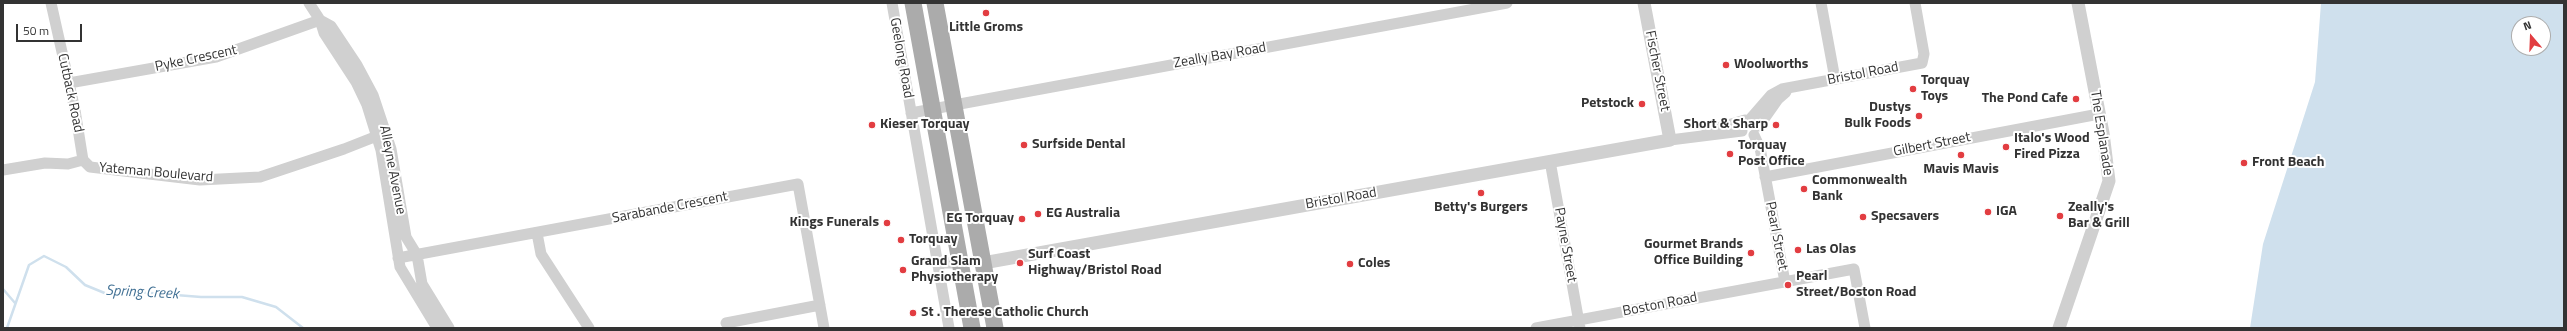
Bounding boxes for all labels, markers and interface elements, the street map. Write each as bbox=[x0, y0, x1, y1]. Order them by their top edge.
marker: Little Groms bbox=[981, 8, 991, 18]
scale bar bbox=[18, 16, 84, 42]
street label: Geelong Road bbox=[886, 16, 916, 100]
north arrow bbox=[2511, 16, 2551, 56]
text: N bbox=[2521, 17, 2534, 34]
place label: Little Groms bbox=[949, 20, 1023, 36]
text: 50 m bbox=[23, 21, 49, 40]
street label: Fischer Street bbox=[1641, 29, 1673, 113]
street label: Zeally Bay Road bbox=[1173, 40, 1267, 72]
street label: Pyke Crescent bbox=[154, 42, 238, 76]
street label: Cutback Road bbox=[53, 52, 87, 134]
place label: Woolworths bbox=[1734, 57, 1808, 73]
street label: Bristol Road bbox=[1826, 59, 1900, 89]
marker: Woolworths bbox=[1721, 60, 1731, 70]
place label: Torquay Toys bbox=[1921, 73, 1969, 106]
marker: Torquay Toys bbox=[1908, 84, 1918, 94]
street label: The Esplanade bbox=[2086, 89, 2116, 177]
place label: The Pond Cafe bbox=[1982, 91, 2068, 107]
marker: The Pond Cafe bbox=[2071, 94, 2081, 104]
place label: Petstock bbox=[1581, 96, 1634, 112]
marker: Petstock bbox=[1637, 99, 1647, 109]
place label: Dustys Bulk Foods bbox=[1844, 100, 1911, 132]
marker: Dustys Bulk Foods bbox=[1914, 111, 1924, 121]
place label: Kieser Torquay bbox=[880, 117, 970, 133]
place label: Short & Sharp bbox=[1684, 117, 1768, 133]
marker: Kieser Torquay bbox=[867, 120, 877, 130]
marker: Short & Sharp bbox=[1771, 120, 1781, 130]
street label: Alleyne Avenue bbox=[375, 124, 409, 216]
street label: Gilbert Street bbox=[1892, 129, 1972, 161]
place label: Italo's Wood Fired Pizza bbox=[2014, 131, 2090, 164]
place label: Surfside Dental bbox=[1032, 137, 1126, 153]
place label: Torquay Post Office bbox=[1738, 138, 1805, 170]
marker: Surfside Dental bbox=[1019, 140, 1029, 150]
marker: Italo's Wood Fired Pizza bbox=[2001, 142, 2011, 152]
marker: Torquay Post Office bbox=[1725, 149, 1735, 159]
marker: Mavis Mavis bbox=[1956, 150, 1966, 160]
place label: Front Beach bbox=[2252, 155, 2325, 171]
marker: Front Beach bbox=[2239, 158, 2249, 168]
street label: Yateman Boulevard bbox=[98, 160, 214, 186]
place label: Mavis Mavis bbox=[1923, 162, 1999, 178]
place label: Commonwealth Bank bbox=[1812, 173, 1907, 206]
street label: Bristol Road bbox=[1304, 184, 1378, 214]
marker: Commonwealth Bank bbox=[1799, 184, 1809, 194]
marker: Betty's Burgers bbox=[1476, 188, 1486, 198]
street label: Sarabande Crescent bbox=[611, 189, 729, 227]
place label: Betty's Burgers bbox=[1434, 200, 1528, 216]
street label: Pearl Street bbox=[1761, 200, 1791, 272]
place label: Zeally's Bar & Grill bbox=[2068, 200, 2130, 232]
place label: IGA bbox=[1996, 204, 2017, 220]
place label: EG Australia bbox=[1046, 206, 1120, 222]
street label: Payne Street bbox=[1550, 206, 1580, 284]
marker: IGA bbox=[1983, 207, 1993, 217]
marker: EG Australia bbox=[1033, 209, 1043, 219]
place label: Specsavers bbox=[1871, 209, 1939, 225]
place label: EG Torquay bbox=[946, 211, 1014, 227]
marker: Zeally's Bar & Grill bbox=[2055, 211, 2065, 221]
marker: Specsavers bbox=[1858, 212, 1868, 222]
marker: EG Torquay bbox=[1017, 214, 1027, 224]
place label: Kings Funerals bbox=[790, 215, 879, 231]
marker: Kings Funerals bbox=[882, 218, 892, 228]
place label: Torquay bbox=[909, 232, 957, 248]
marker: Torquay bbox=[896, 235, 906, 245]
place label: Gourmet Brands Office Building bbox=[1644, 237, 1743, 270]
place label: Las Olas bbox=[1806, 242, 1856, 258]
marker: Las Olas bbox=[1793, 245, 1803, 255]
place label: Surf Coast Highway/Bristol Road bbox=[1028, 247, 1162, 280]
marker: Gourmet Brands Office Building bbox=[1746, 248, 1756, 258]
place label: Grand Slam Physiotherapy bbox=[911, 254, 998, 286]
place label: Coles bbox=[1358, 256, 1390, 272]
marker: Surf Coast Highway/Bristol Road bbox=[1015, 258, 1025, 268]
marker: Coles bbox=[1345, 259, 1355, 269]
marker: Grand Slam Physiotherapy bbox=[898, 265, 908, 275]
place label: Pearl Street/Boston Road bbox=[1796, 269, 1917, 302]
marker: Pearl Street/Boston Road bbox=[1783, 280, 1793, 290]
water label: Spring Creek bbox=[105, 282, 179, 304]
street label: Boston Road bbox=[1621, 290, 1699, 320]
place label: St . Therese Catholic Church bbox=[921, 305, 1089, 321]
marker: St . Therese Catholic Church bbox=[908, 308, 918, 318]

